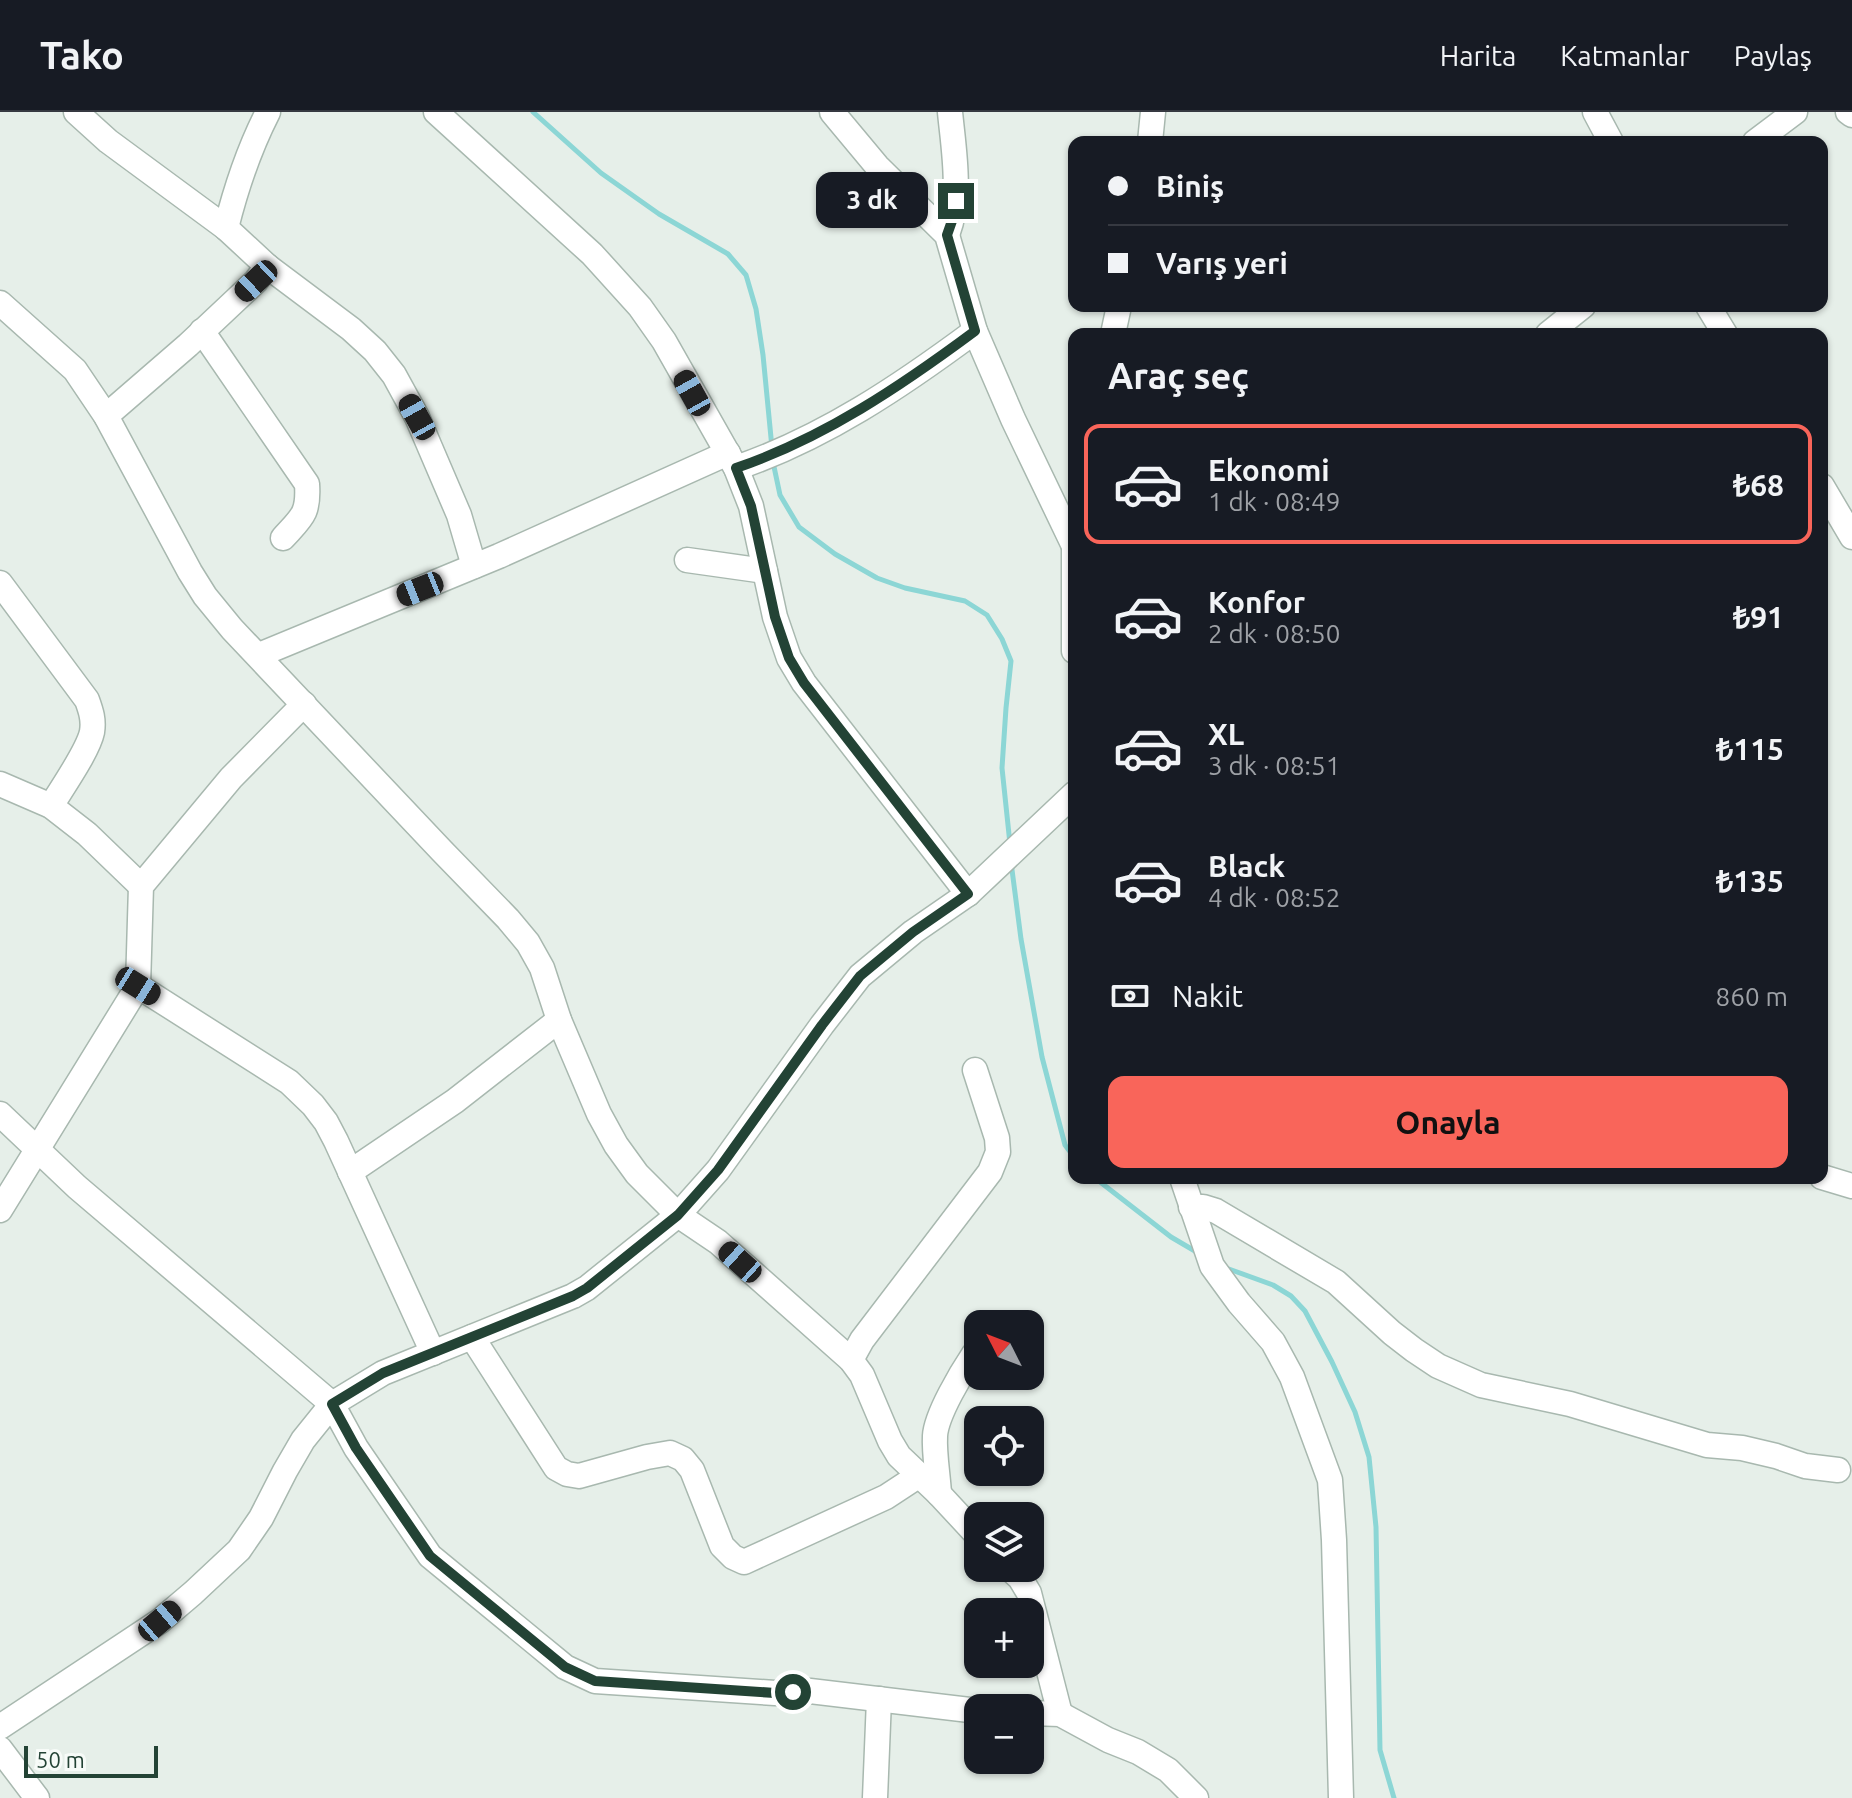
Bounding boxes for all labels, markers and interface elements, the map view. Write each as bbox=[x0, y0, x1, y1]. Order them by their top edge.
text: Tako bbox=[40, 34, 124, 76]
text: Harita bbox=[1440, 40, 1516, 71]
text: Katmanlar bbox=[1560, 40, 1690, 71]
text: Paylaş bbox=[1734, 40, 1812, 71]
text: Biniş bbox=[1156, 169, 1224, 203]
callout: 3 dk bbox=[816, 173, 928, 229]
route end bbox=[938, 183, 974, 219]
text: 3 dk bbox=[847, 185, 898, 214]
text: Varış yeri bbox=[1156, 246, 1288, 280]
car bbox=[230, 256, 282, 306]
text: Araç seç bbox=[1108, 355, 1249, 396]
car bbox=[670, 366, 714, 420]
car bbox=[395, 390, 439, 444]
icon: car bbox=[1112, 448, 1184, 520]
text: Ekonomi bbox=[1208, 453, 1330, 487]
text: ₺68 bbox=[1733, 468, 1784, 502]
text: 1 dk · 08:49 bbox=[1208, 487, 1340, 516]
car bbox=[393, 569, 447, 609]
icon: car bbox=[1112, 580, 1184, 652]
text: Konfor bbox=[1208, 585, 1305, 619]
text: ₺91 bbox=[1733, 600, 1784, 634]
text: 2 dk · 08:50 bbox=[1208, 619, 1340, 648]
icon: car bbox=[1112, 712, 1184, 784]
text: XL bbox=[1208, 717, 1244, 751]
text: ₺115 bbox=[1716, 732, 1784, 766]
text: 3 dk · 08:51 bbox=[1208, 751, 1340, 780]
icon: car bbox=[1112, 844, 1184, 916]
text: Black bbox=[1208, 849, 1285, 883]
text: ₺135 bbox=[1716, 864, 1784, 898]
text: 4 dk · 08:52 bbox=[1208, 883, 1340, 912]
car bbox=[111, 963, 165, 1009]
icon: cash bbox=[1108, 974, 1152, 1018]
text: Nakit bbox=[1172, 979, 1243, 1013]
text: 860 m bbox=[1716, 982, 1788, 1011]
button: Onayla bbox=[1108, 1076, 1788, 1168]
car bbox=[714, 1237, 766, 1287]
north arrow bbox=[964, 1310, 1044, 1390]
map controls bbox=[964, 1310, 1044, 1774]
button: locate bbox=[964, 1406, 1044, 1486]
button: layers bbox=[964, 1502, 1044, 1582]
car bbox=[134, 1596, 186, 1646]
button: + bbox=[964, 1598, 1044, 1678]
route start bbox=[775, 1674, 811, 1710]
button: − bbox=[964, 1694, 1044, 1774]
scale bar bbox=[24, 1742, 158, 1778]
text: 50 m bbox=[36, 1747, 85, 1772]

